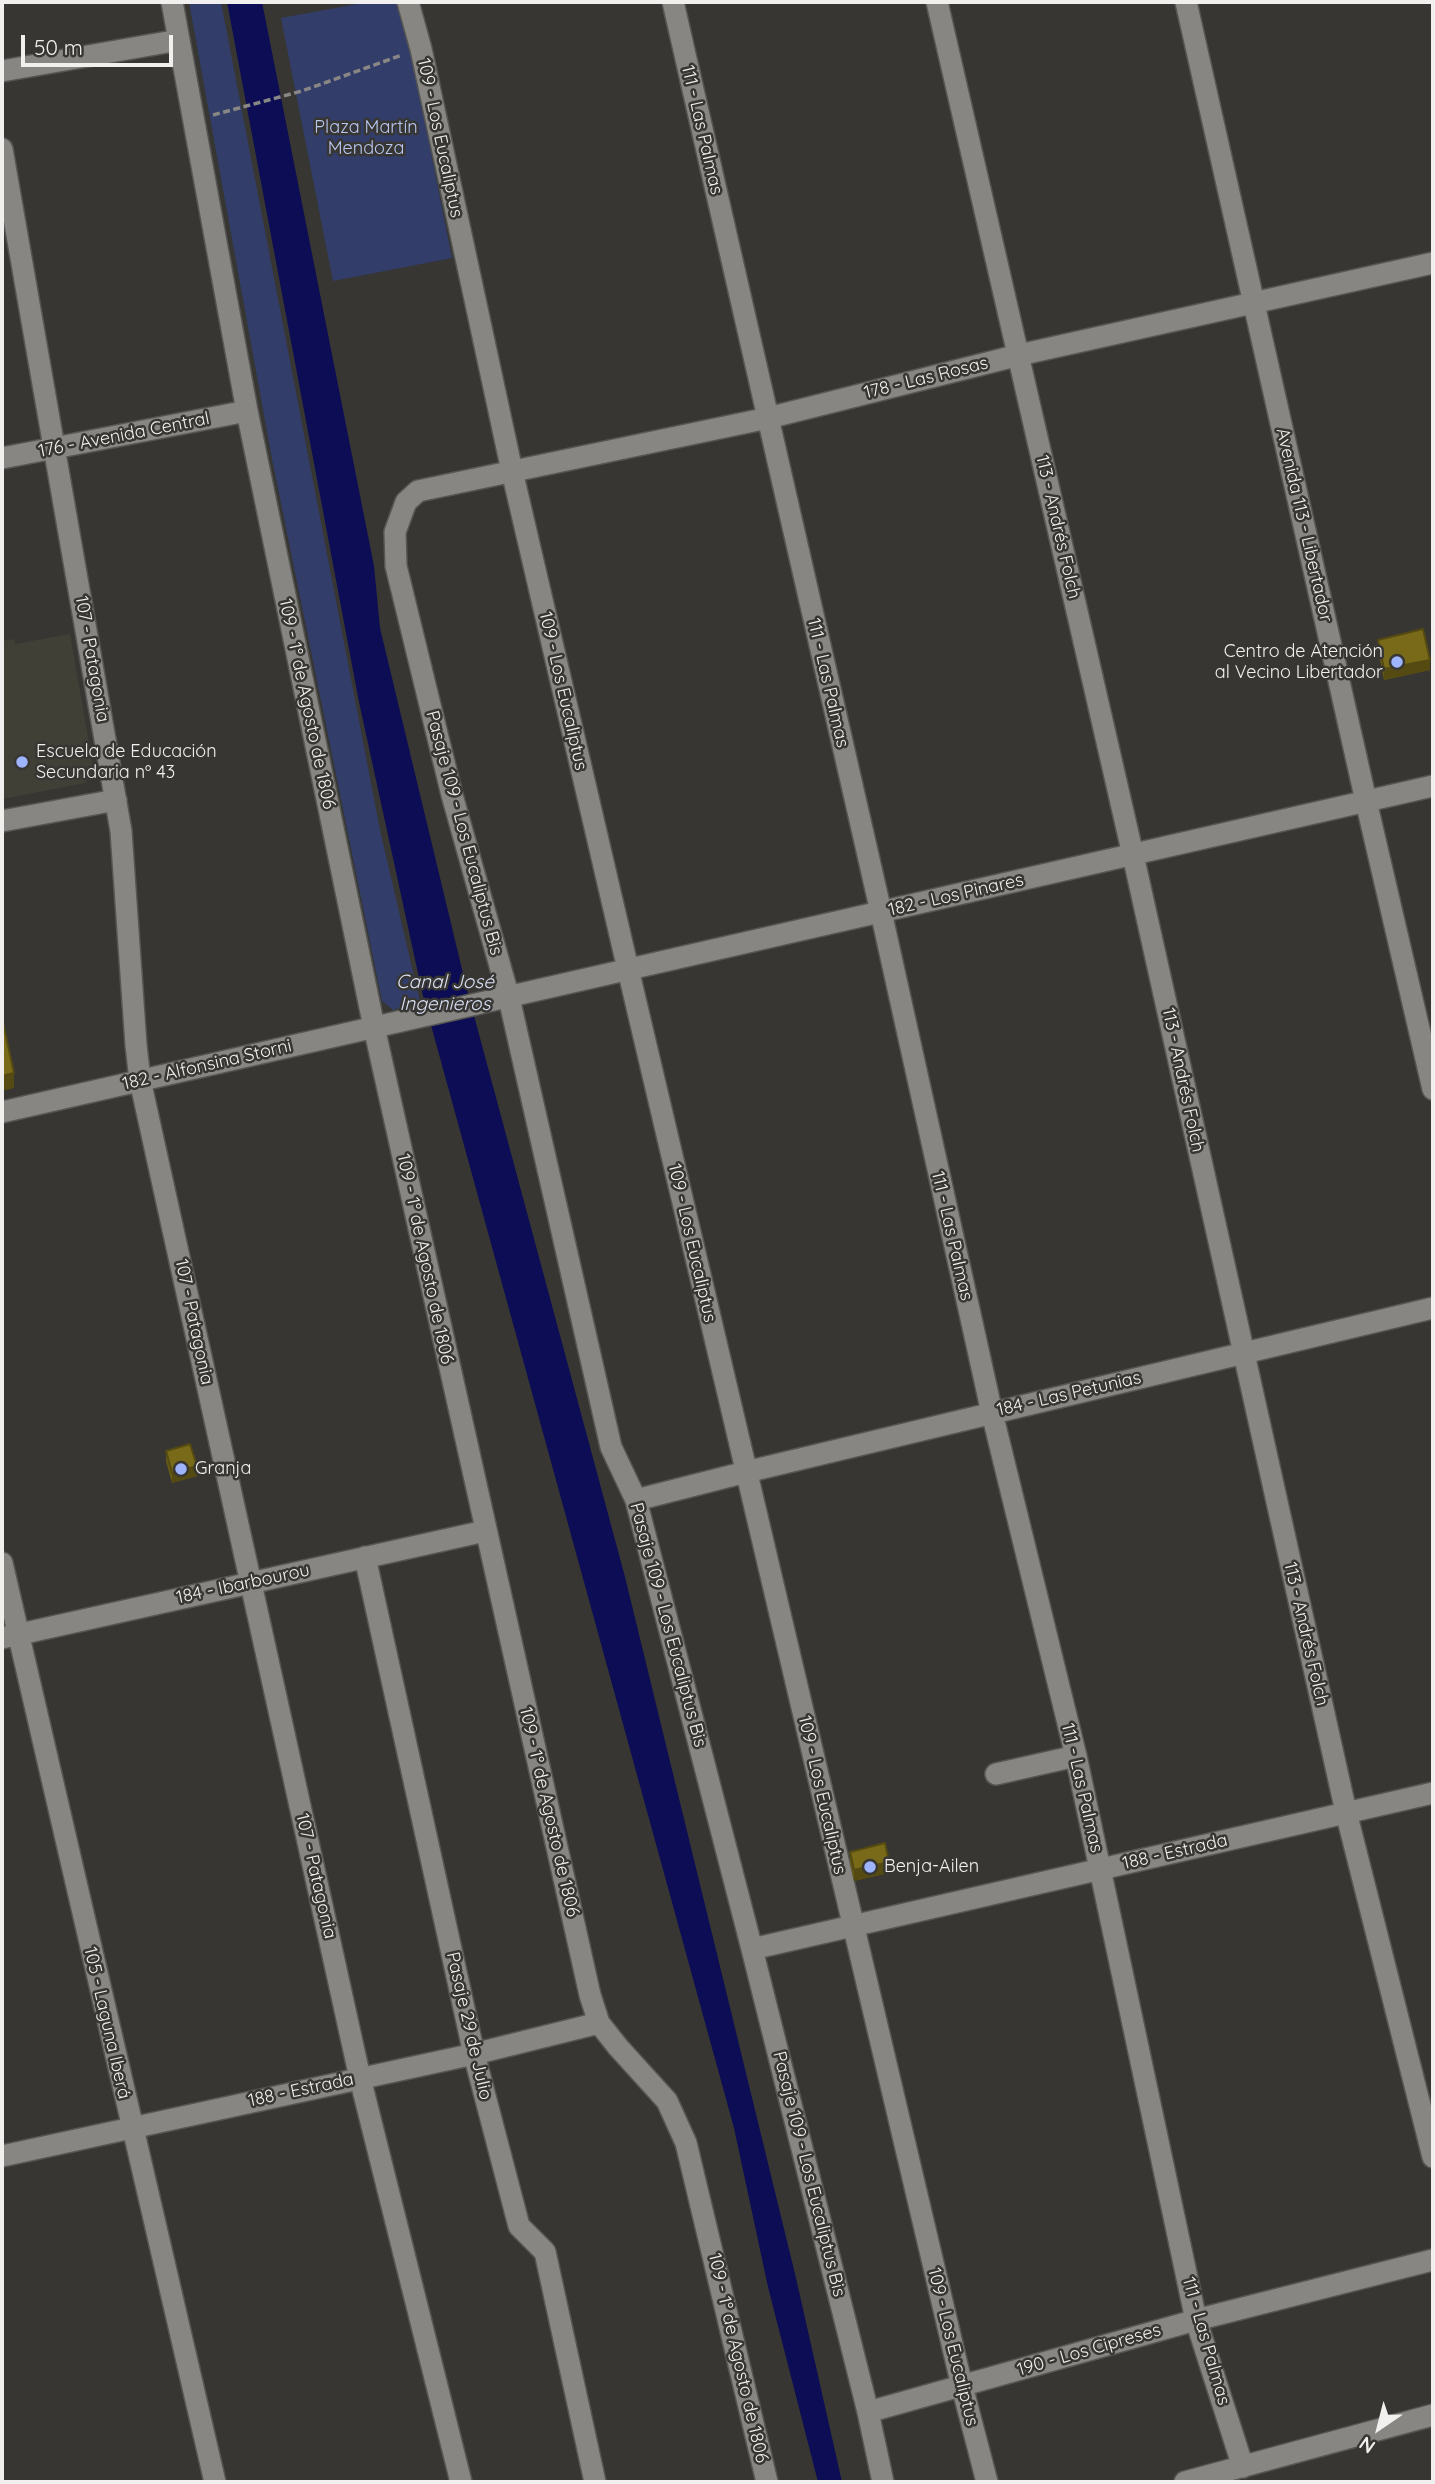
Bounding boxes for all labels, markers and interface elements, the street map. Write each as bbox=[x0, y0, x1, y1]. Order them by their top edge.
scale bar bbox=[24, 21, 177, 65]
text: 50 m bbox=[34, 34, 83, 60]
street label: 109 - Los Eucaliptus bbox=[413, 56, 467, 220]
street label: 111 - Las Palmas bbox=[677, 63, 727, 197]
park label: Plaza Martín Mendoza bbox=[314, 117, 418, 160]
street label: 178 - Las Rosas bbox=[862, 352, 990, 404]
street label: 176 - Avenida Central bbox=[37, 408, 211, 462]
street label: Avenida 113 - Libertador bbox=[1271, 426, 1337, 624]
street label: 113 - Andrés Folch bbox=[1031, 453, 1085, 601]
street label: 107 - Patagonia bbox=[70, 594, 114, 724]
street label: 109 - 1° de Agosto de 1806 bbox=[274, 597, 340, 811]
street label: 109 - Los Eucaliptus bbox=[534, 610, 592, 772]
street label: 111 - Las Palmas bbox=[803, 616, 853, 750]
place label: Centro de Atención al Vecino Libertador bbox=[1215, 641, 1383, 684]
marker: Centro de Atención al Vecino Libertador bbox=[1389, 654, 1405, 670]
street label: Pasaje 109 - Los Eucaliptus Bis bbox=[421, 708, 507, 958]
place label: Escuela de Educación Secundaria nº 43 bbox=[36, 741, 217, 784]
marker: Escuela de Educación Secundaria nº 43 bbox=[14, 754, 30, 770]
street label: 182 - Los Pinares bbox=[886, 869, 1026, 921]
water label: Canal José Ingenieros bbox=[396, 971, 494, 1015]
street label: 113 - Andrés Folch bbox=[1157, 1006, 1209, 1154]
street label: 182 - Alfonsina Storni bbox=[120, 1035, 294, 1095]
street label: 109 - 1° de Agosto de 1806 bbox=[392, 1152, 458, 1366]
street label: 109 - Los Eucaliptus bbox=[663, 1162, 721, 1324]
street label: 111 - Las Palmas bbox=[927, 1169, 977, 1303]
street label: 107 - Patagonia bbox=[170, 1257, 218, 1387]
street label: 184 - Las Petunias bbox=[995, 1367, 1143, 1421]
place label: Granja bbox=[195, 1458, 251, 1480]
marker: Granja bbox=[173, 1461, 189, 1477]
street label: Pasaje 109 - Los Eucaliptus Bis bbox=[625, 1500, 711, 1750]
street label: 184 - Ibarbourou bbox=[174, 1559, 312, 1609]
street label: 113 - Andrés Folch bbox=[1279, 1560, 1333, 1708]
street label: 109 - 1° de Agosto de 1806 bbox=[514, 1705, 584, 1919]
street label: 109 - Los Eucaliptus bbox=[793, 1714, 851, 1876]
street label: 111 - Las Palmas bbox=[1057, 1721, 1107, 1855]
street label: 107 - Patagonia bbox=[291, 1811, 341, 1941]
street label: 188 - Estrada bbox=[1120, 1829, 1230, 1875]
place label: Benja-Ailen bbox=[884, 1856, 979, 1878]
marker: Benja-Ailen bbox=[862, 1859, 878, 1875]
street label: 105 - Laguna Iberá bbox=[79, 1945, 135, 2101]
street label: Pasaje 29 de Julio bbox=[441, 1950, 497, 2102]
street label: Pasaje 109 - Los Eucaliptus Bis bbox=[768, 2049, 850, 2299]
street label: 188 - Estrada bbox=[246, 2068, 356, 2112]
street label: 109 - 1° de Agosto de 1806 bbox=[703, 2251, 773, 2465]
street label: 109 - Los Eucaliptus bbox=[923, 2266, 983, 2428]
street label: 111 - Las Palmas bbox=[1177, 2275, 1235, 2407]
street label: 190 - Los Cipreses bbox=[1015, 2319, 1163, 2381]
north arrow bbox=[1344, 2393, 1414, 2463]
text: N bbox=[1354, 2431, 1380, 2459]

